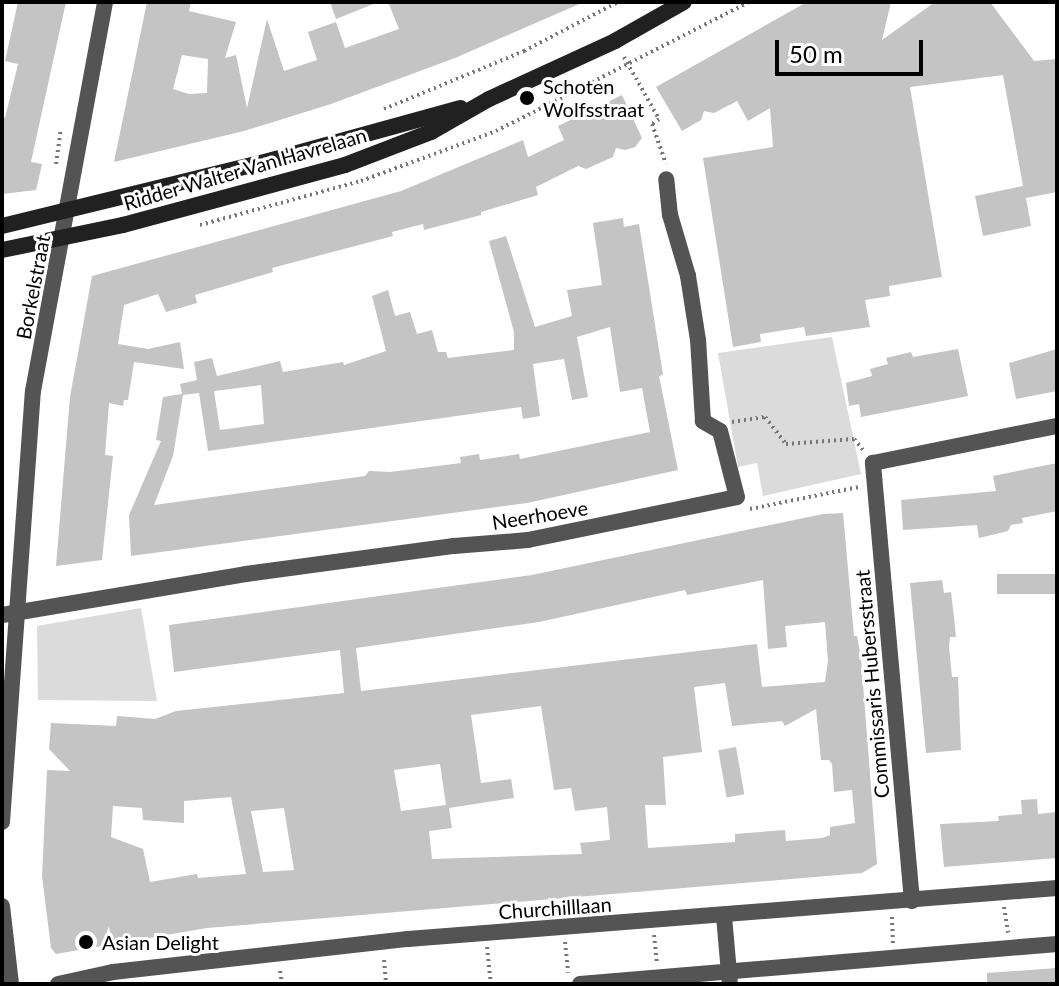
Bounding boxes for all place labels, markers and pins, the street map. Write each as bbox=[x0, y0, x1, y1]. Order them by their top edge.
place label: Schoten Wolfsstraat bbox=[543, 74, 644, 121]
marker: Schoten Wolfsstraat bbox=[518, 89, 536, 107]
place label: Asian Delight bbox=[102, 930, 219, 954]
marker: Asian Delight bbox=[77, 933, 95, 951]

